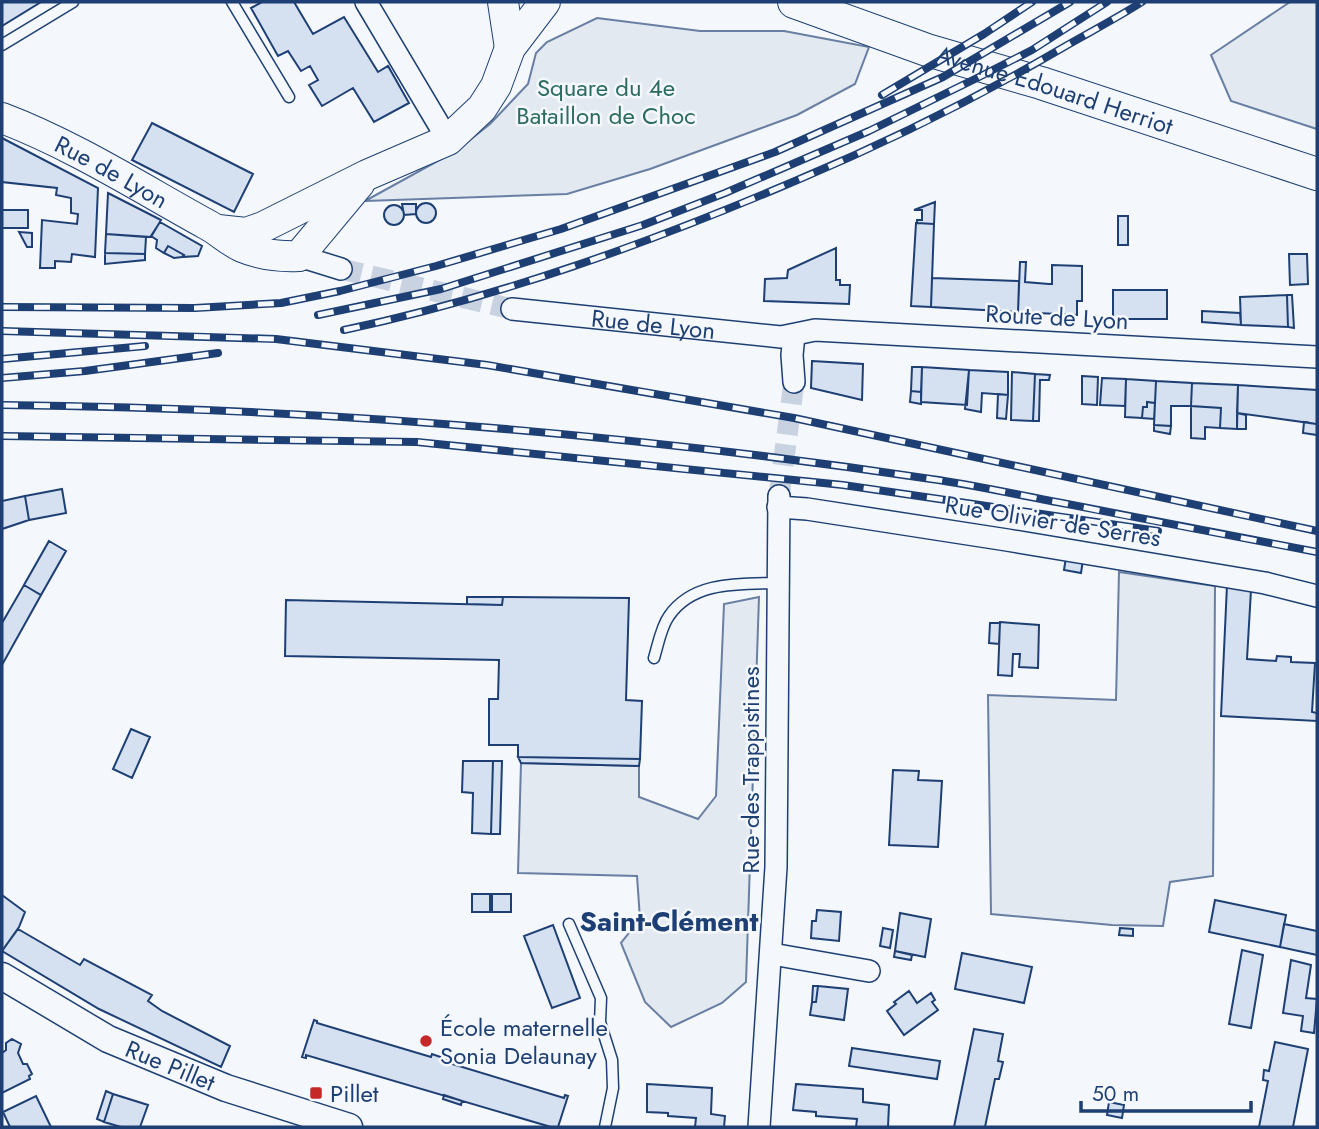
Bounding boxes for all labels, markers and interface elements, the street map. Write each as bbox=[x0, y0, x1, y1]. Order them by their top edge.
street label: Avenue Édouard Herriot bbox=[932, 36, 1178, 143]
park label: Square du 4e Bataillon de Choc bbox=[516, 70, 696, 133]
street label: Rue de Lyon bbox=[49, 126, 175, 217]
street label: Route de Lyon bbox=[985, 296, 1129, 338]
street label: Rue de Lyon bbox=[590, 300, 717, 348]
street label: Rue Olivier de Serres bbox=[943, 487, 1163, 555]
street label: Rue des Trappistines bbox=[733, 666, 768, 874]
district label: Saint-Clément bbox=[580, 901, 758, 942]
place label: École maternelle Sonia Delaunay bbox=[440, 1010, 608, 1073]
street label: Rue Pillet bbox=[120, 1031, 221, 1099]
marker: École maternelle Sonia Delaunay bbox=[418, 1033, 434, 1049]
scale bar bbox=[1081, 1070, 1251, 1114]
place label: Pillet bbox=[330, 1076, 379, 1111]
text: 50 m bbox=[1092, 1079, 1139, 1109]
marker: Pillet bbox=[308, 1085, 324, 1101]

